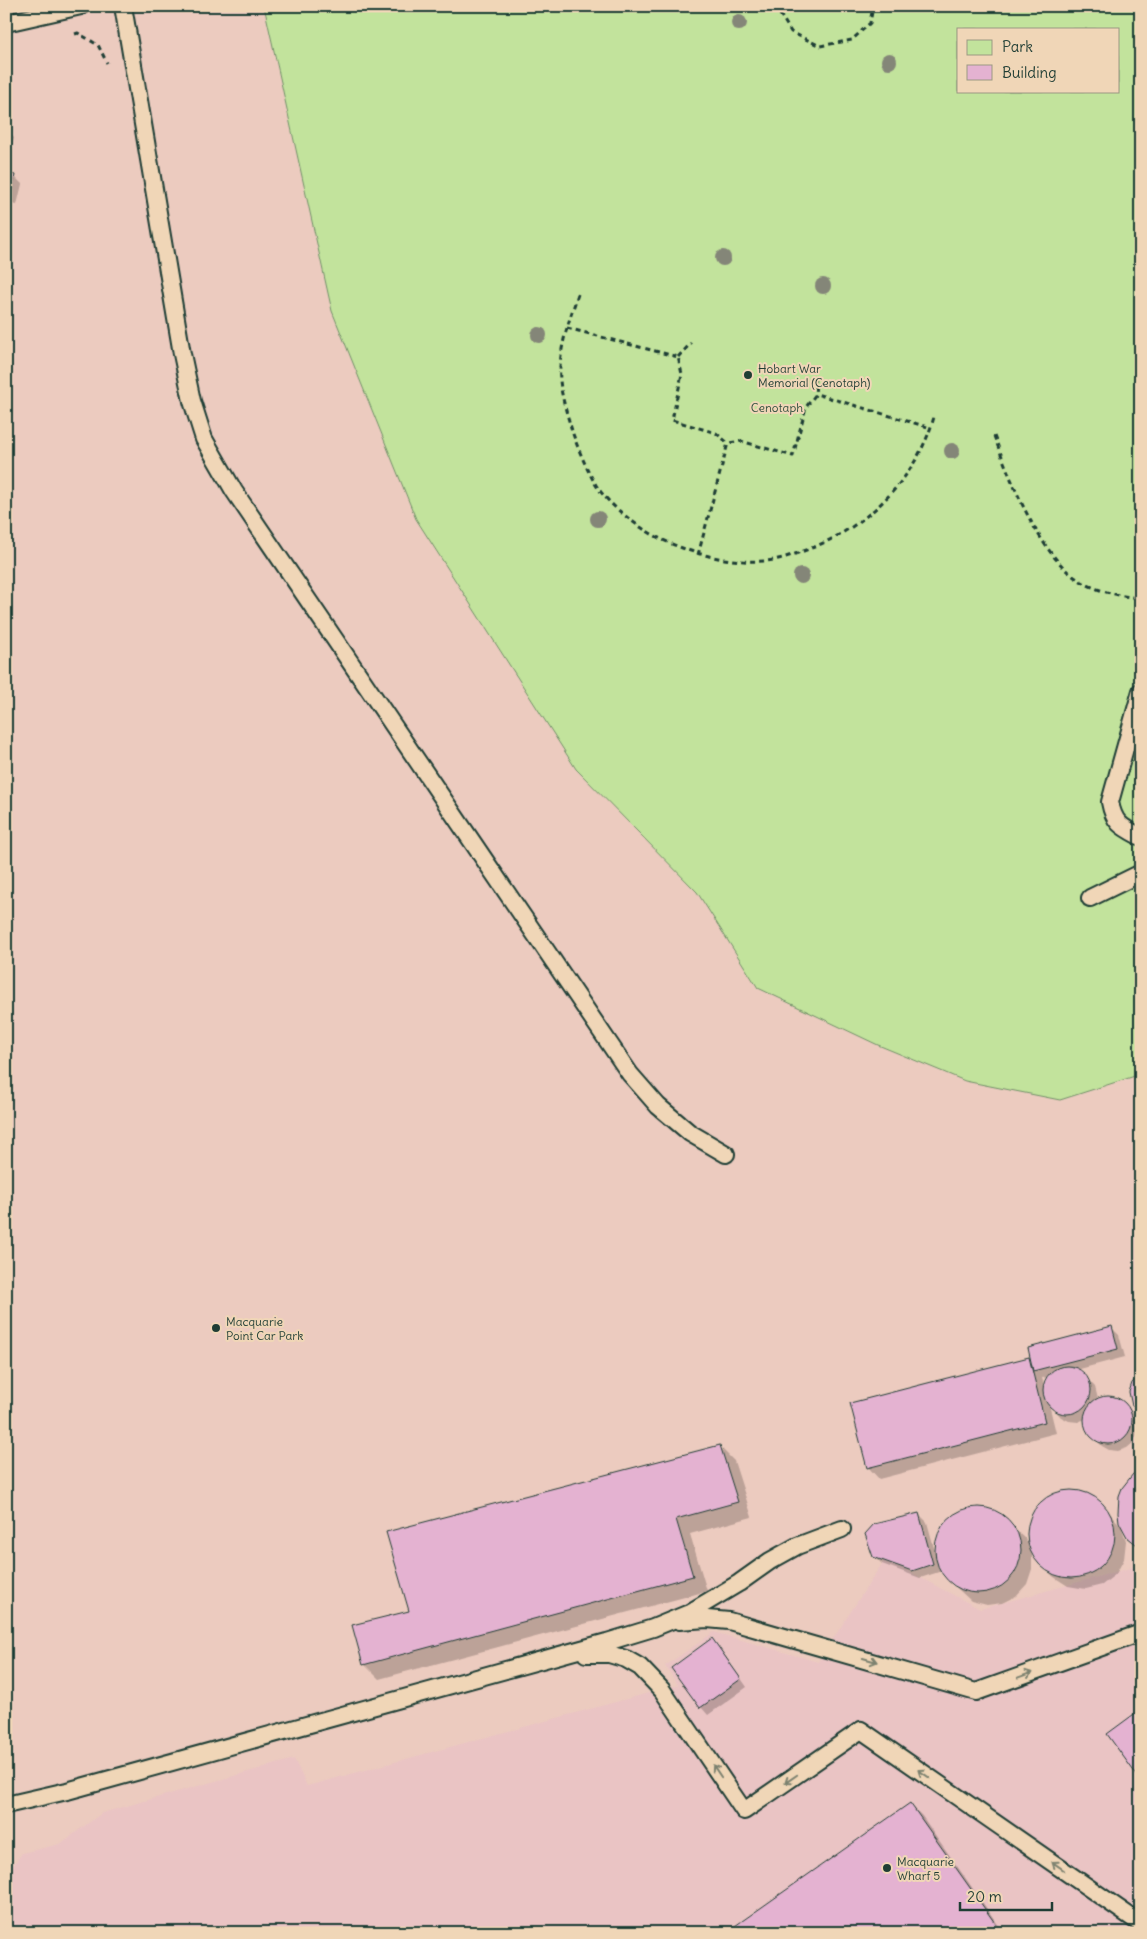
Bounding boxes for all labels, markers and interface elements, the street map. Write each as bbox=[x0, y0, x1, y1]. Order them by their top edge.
legend bbox=[957, 28, 1120, 92]
text: Park bbox=[1002, 37, 1033, 56]
text: Building bbox=[1002, 63, 1057, 82]
place label: Hobart War Memorial (Cenotaph) bbox=[758, 361, 871, 390]
marker: Hobart War Memorial (Cenotaph) bbox=[742, 369, 754, 381]
park label: Cenotaph bbox=[751, 400, 803, 415]
place label: Macquarie Point Car Park bbox=[226, 1314, 303, 1343]
marker: Macquarie Point Car Park bbox=[210, 1322, 222, 1334]
one-way arrow bbox=[861, 1656, 877, 1666]
one-way arrow bbox=[1016, 1669, 1032, 1679]
one-way arrow bbox=[712, 1764, 722, 1778]
one-way arrow bbox=[917, 1769, 931, 1779]
one-way arrow bbox=[784, 1774, 798, 1784]
place label: Macquarie Wharf 5 bbox=[897, 1854, 954, 1883]
one-way arrow bbox=[1051, 1861, 1065, 1871]
marker: Macquarie Wharf 5 bbox=[881, 1862, 893, 1874]
scale bar bbox=[960, 1879, 1052, 1911]
text: 20 m bbox=[967, 1887, 1002, 1906]

